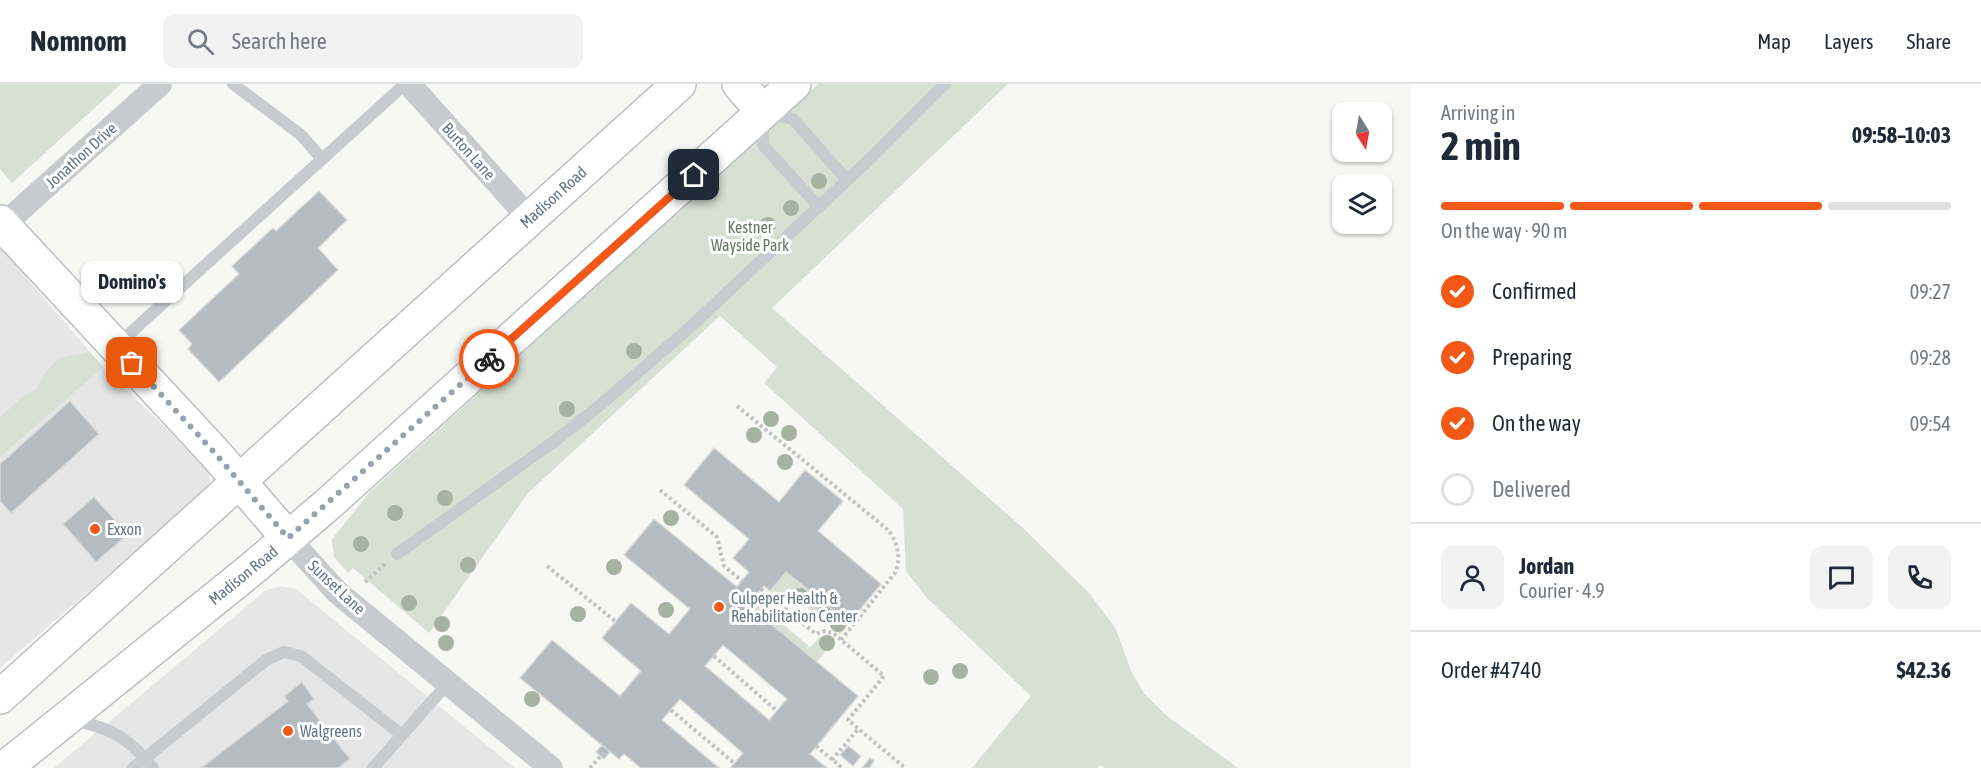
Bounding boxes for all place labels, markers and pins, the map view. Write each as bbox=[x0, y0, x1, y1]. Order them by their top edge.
pin bbox=[668, 149, 719, 200]
callout: Domino's bbox=[81, 261, 183, 303]
pin bbox=[106, 337, 157, 388]
place label: Exxon bbox=[107, 520, 142, 538]
marker: Exxon bbox=[88, 522, 102, 536]
place label: Culpeper Health & Rehabilitation Center bbox=[731, 589, 857, 625]
marker: Culpeper Health & Rehabilitation Center bbox=[712, 600, 726, 614]
place label: Walgreens bbox=[300, 722, 362, 741]
marker: Walgreens bbox=[281, 724, 295, 738]

